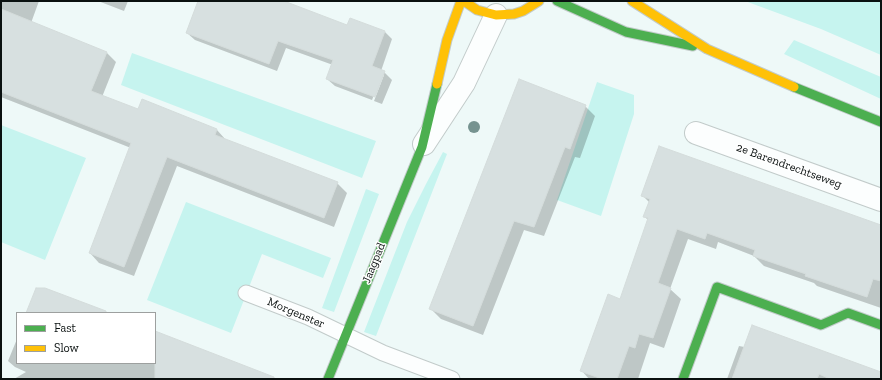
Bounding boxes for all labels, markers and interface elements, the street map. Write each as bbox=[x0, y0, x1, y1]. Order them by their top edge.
street label: 2e Barendrechtseweg bbox=[734, 140, 844, 192]
street label: Jaagpad bbox=[359, 241, 389, 285]
street label: Morgenster bbox=[265, 294, 327, 332]
legend bbox=[16, 312, 156, 364]
text: Fast bbox=[54, 321, 76, 335]
text: Slow bbox=[54, 341, 79, 355]

